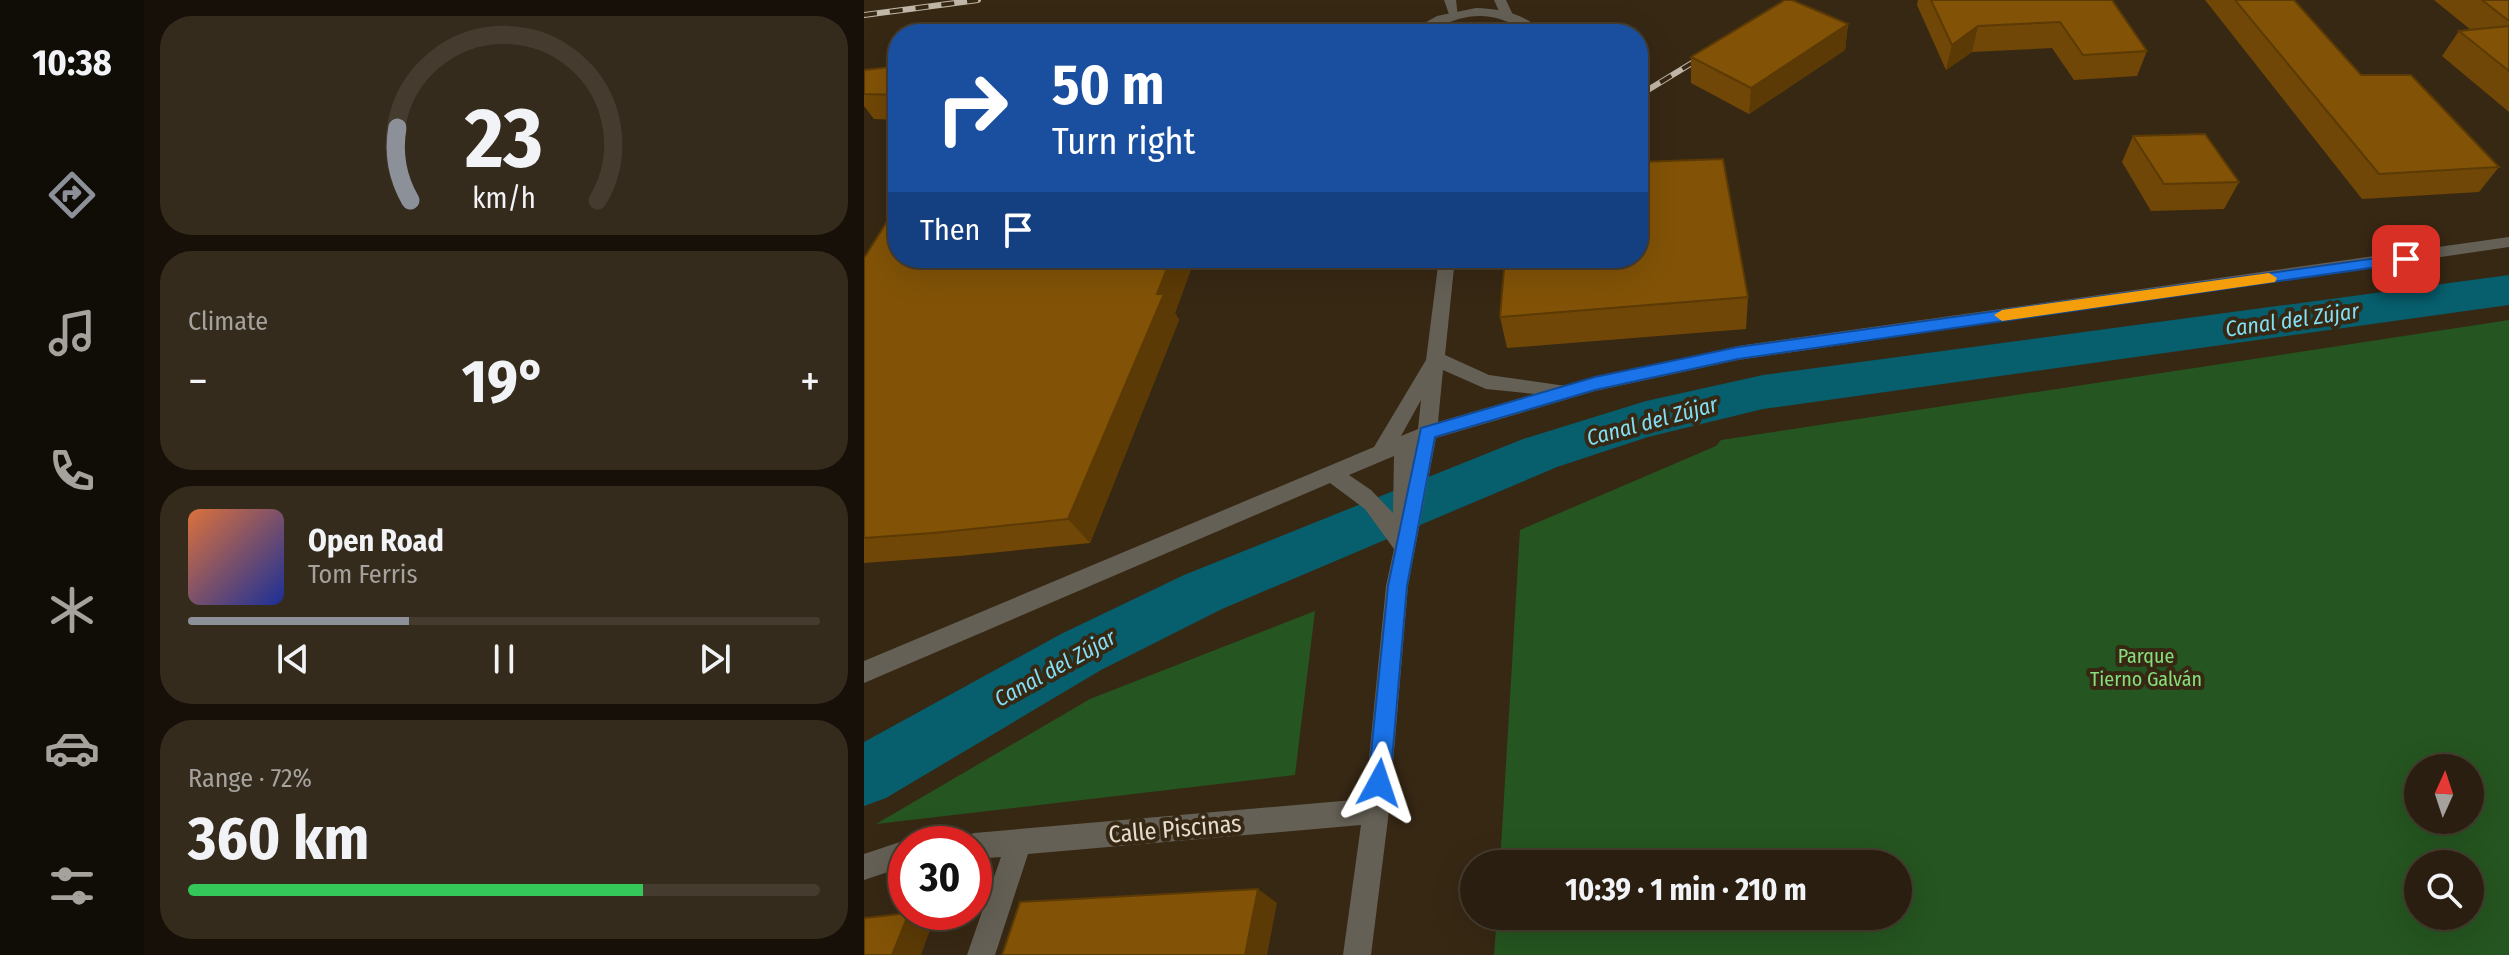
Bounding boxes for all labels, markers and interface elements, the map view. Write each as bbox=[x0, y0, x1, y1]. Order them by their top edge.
text: 10:38 bbox=[32, 41, 112, 85]
text: 50 m bbox=[1052, 52, 1164, 119]
icon: right bbox=[920, 56, 1024, 160]
text: 23 bbox=[464, 89, 543, 189]
text: Turn right bbox=[1052, 120, 1195, 164]
icon: directions bbox=[44, 167, 100, 223]
text: km/h bbox=[472, 182, 536, 217]
icon: arrive bbox=[996, 208, 1040, 252]
text: Then bbox=[920, 212, 980, 248]
pin bbox=[2372, 225, 2440, 293]
icon: arrive bbox=[2384, 237, 2428, 281]
water label: Canal del Zújar bbox=[2223, 297, 2362, 343]
icon: music bbox=[44, 305, 100, 361]
text: Climate bbox=[188, 306, 268, 337]
text: 19° bbox=[462, 346, 546, 418]
text: − bbox=[188, 355, 208, 408]
text: + bbox=[800, 355, 820, 408]
water label: Canal del Zújar bbox=[1584, 390, 1722, 451]
icon: phone bbox=[44, 443, 100, 499]
text: Open Road bbox=[308, 523, 444, 559]
text: Tom Ferris bbox=[308, 559, 418, 590]
icon: climate bbox=[44, 582, 100, 638]
water label: Canal del Zújar bbox=[990, 623, 1122, 712]
icon: previous bbox=[271, 637, 315, 681]
icon: pause bbox=[482, 637, 526, 681]
icon: next bbox=[693, 637, 737, 681]
park label: Parque Tierno Galván bbox=[2090, 644, 2202, 691]
icon: car bbox=[44, 720, 100, 776]
position arrow bbox=[1337, 741, 1421, 825]
north arrow bbox=[2404, 754, 2484, 834]
map controls bbox=[2404, 754, 2484, 930]
text: Range · 72% bbox=[188, 763, 312, 794]
text: 360 km bbox=[188, 803, 369, 875]
street label: Calle Piscinas bbox=[1107, 809, 1243, 849]
speed limit sign: 30 bbox=[888, 826, 992, 930]
button: search bbox=[2404, 850, 2484, 930]
icon: filters bbox=[44, 858, 100, 914]
text: 10:39 · 1 min · 210 m bbox=[1565, 872, 1807, 908]

